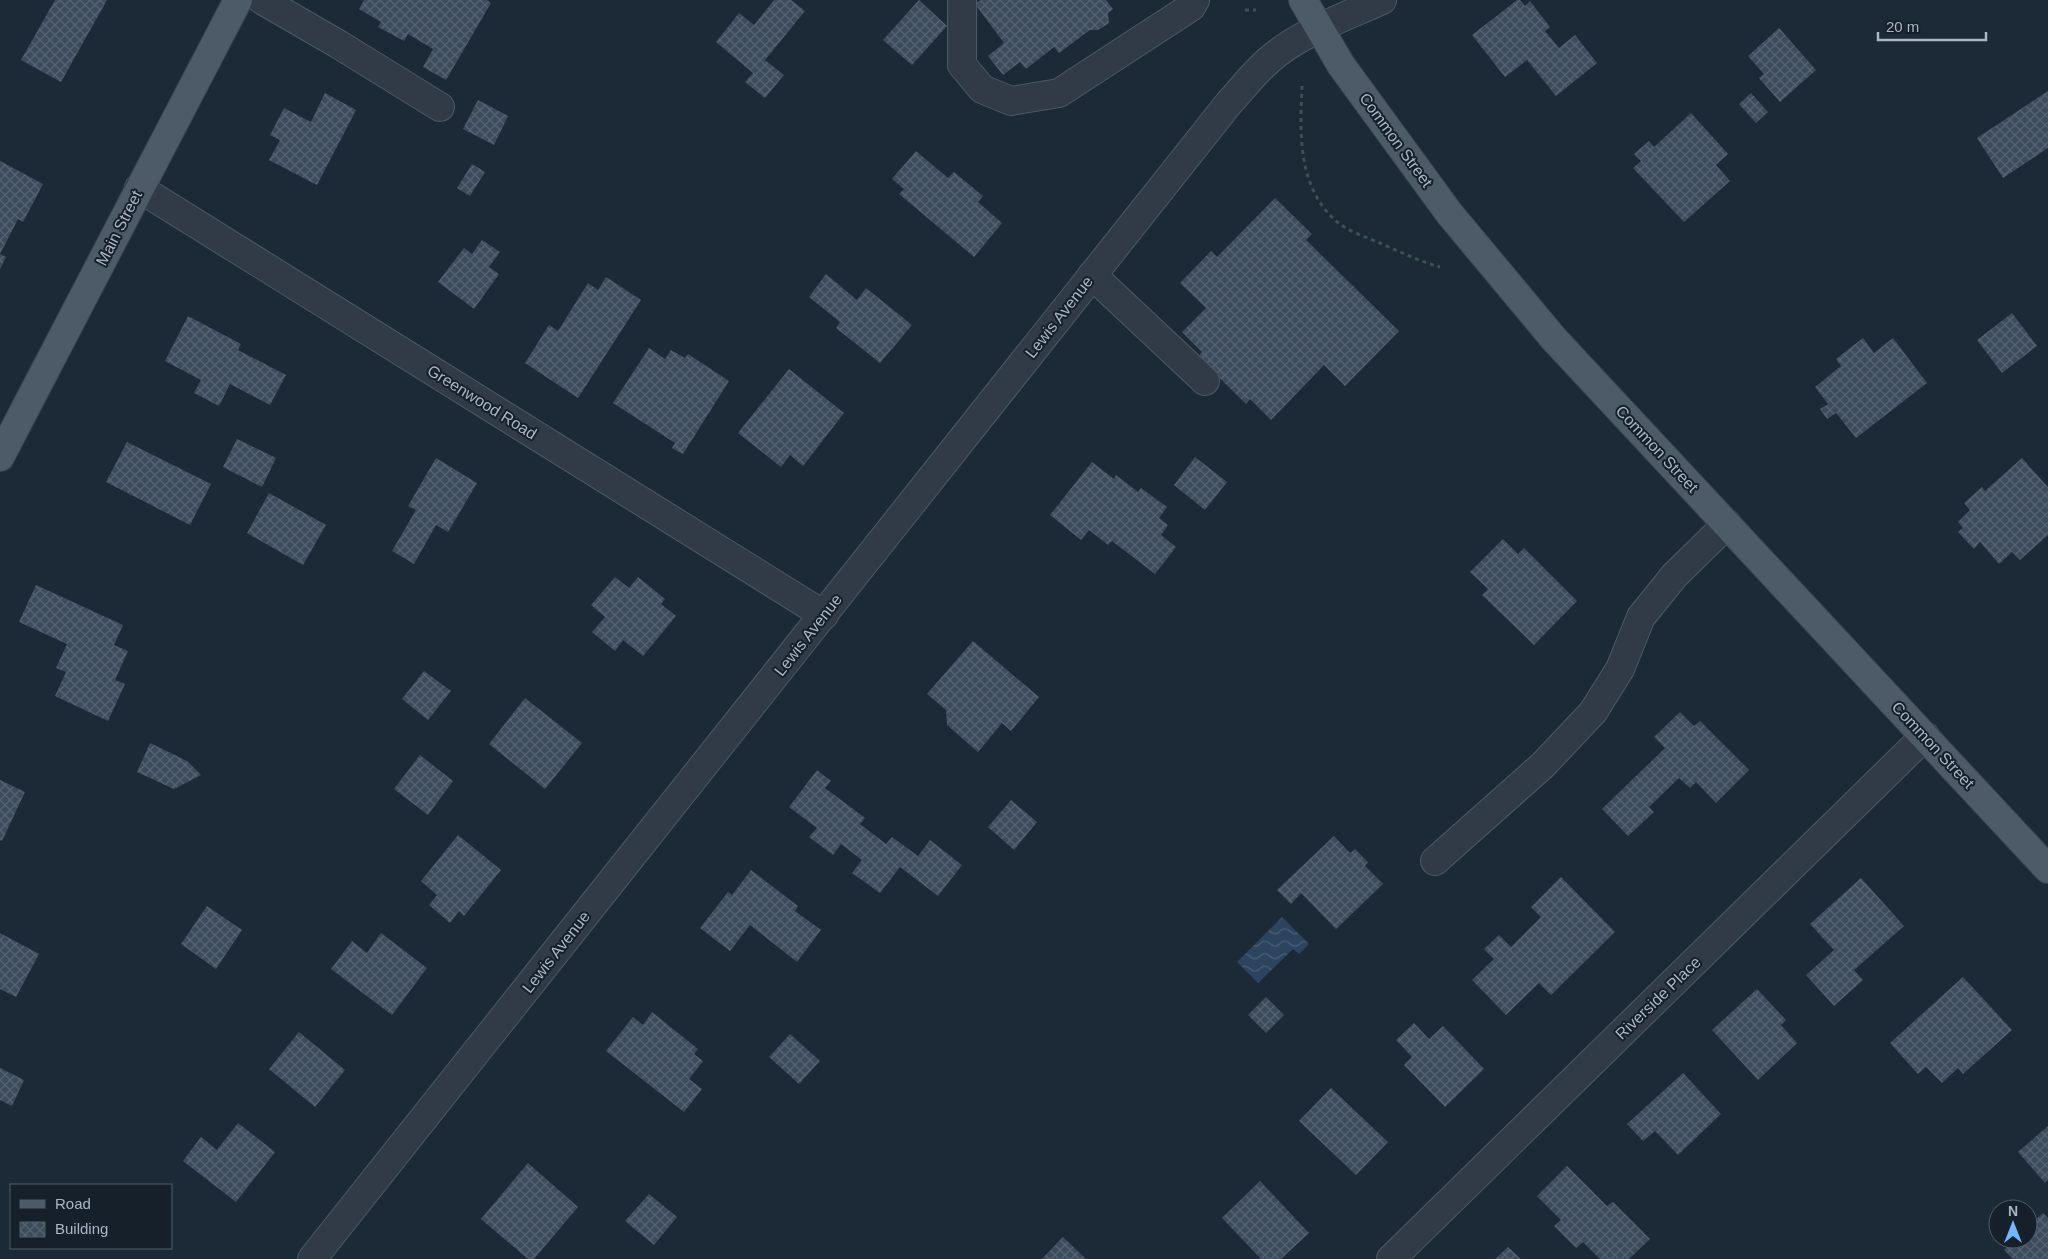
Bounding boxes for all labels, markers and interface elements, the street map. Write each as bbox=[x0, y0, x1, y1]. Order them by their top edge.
scale bar bbox=[1878, 10, 1986, 42]
text: 20 m bbox=[1886, 18, 1919, 35]
street label: Common Street bbox=[1356, 90, 1436, 191]
street label: Main Street bbox=[93, 187, 145, 268]
street label: Lewis Avenue bbox=[1022, 273, 1096, 361]
street label: Greenwood Road bbox=[424, 362, 540, 442]
street label: Common Street bbox=[1613, 402, 1702, 496]
street label: Lewis Avenue bbox=[771, 591, 845, 679]
street label: Common Street bbox=[1889, 698, 1978, 792]
street label: Lewis Avenue bbox=[519, 908, 593, 996]
street label: Riverside Place bbox=[1612, 953, 1704, 1043]
legend bbox=[10, 1184, 172, 1249]
text: Road bbox=[55, 1195, 91, 1212]
north arrow bbox=[1988, 1199, 2038, 1249]
text: N bbox=[2008, 1203, 2018, 1219]
text: Building bbox=[55, 1220, 108, 1237]

